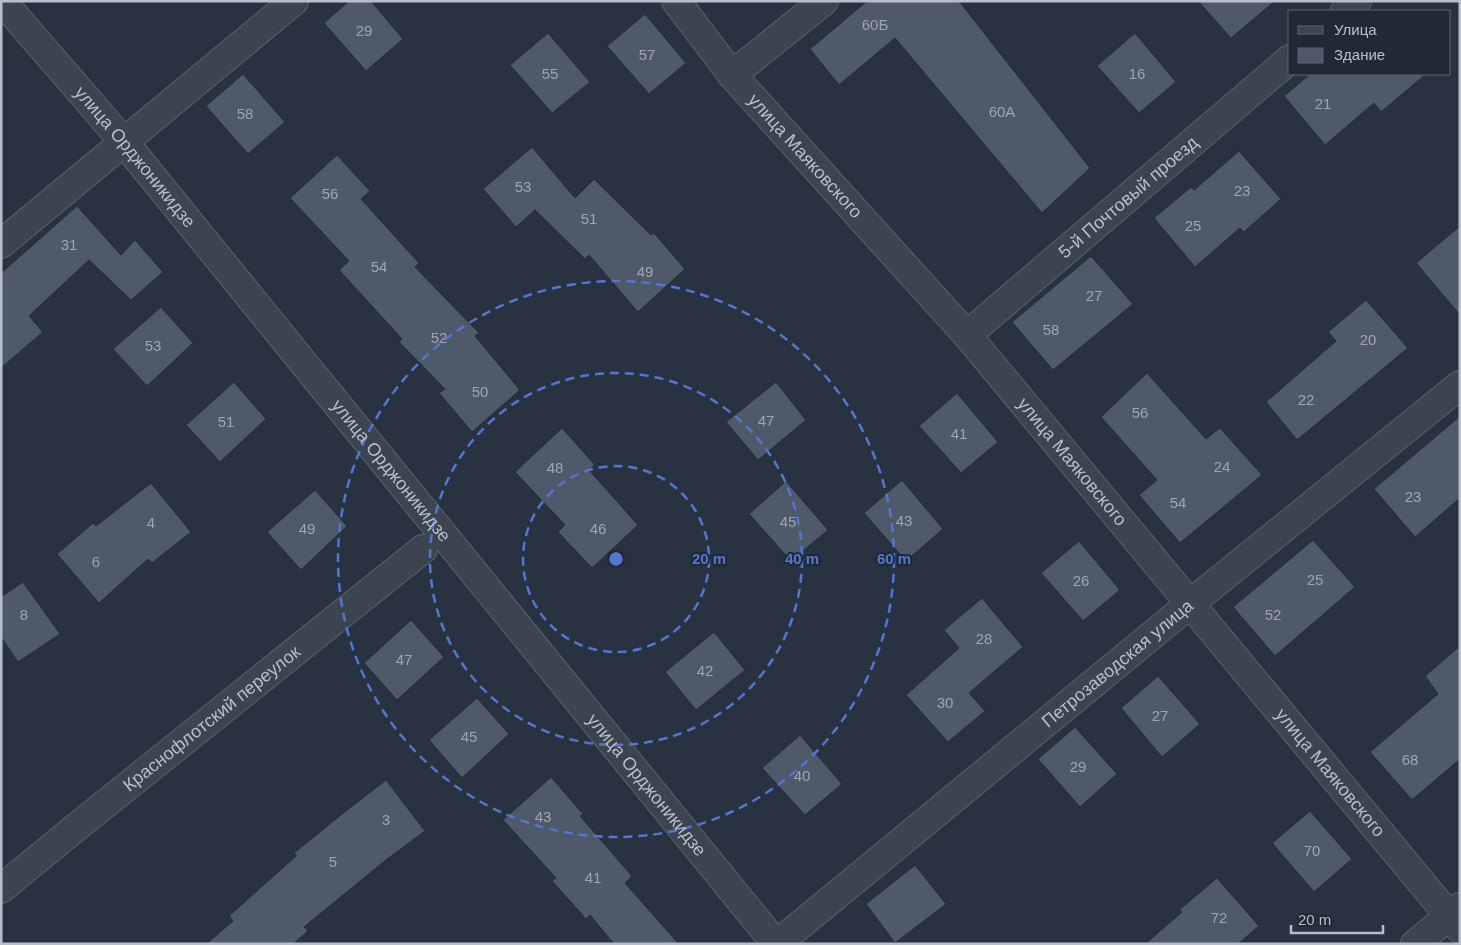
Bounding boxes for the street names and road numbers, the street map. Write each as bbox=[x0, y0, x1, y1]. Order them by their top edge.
street label: улица Орджоникидзе bbox=[71, 82, 199, 231]
street label: улица Маяковского bbox=[744, 90, 866, 222]
street label: 5-й Почтовый проезд bbox=[1055, 132, 1202, 262]
street label: улица Маяковского bbox=[1013, 394, 1131, 530]
street label: улица Орджоникидзе bbox=[328, 396, 455, 546]
street label: Петрозаводская улица bbox=[1038, 595, 1198, 732]
street label: Краснофлотский переулок bbox=[119, 641, 304, 796]
street label: улица Маяковского bbox=[1271, 705, 1389, 841]
street label: улица Орджоникидзе bbox=[583, 710, 710, 860]

